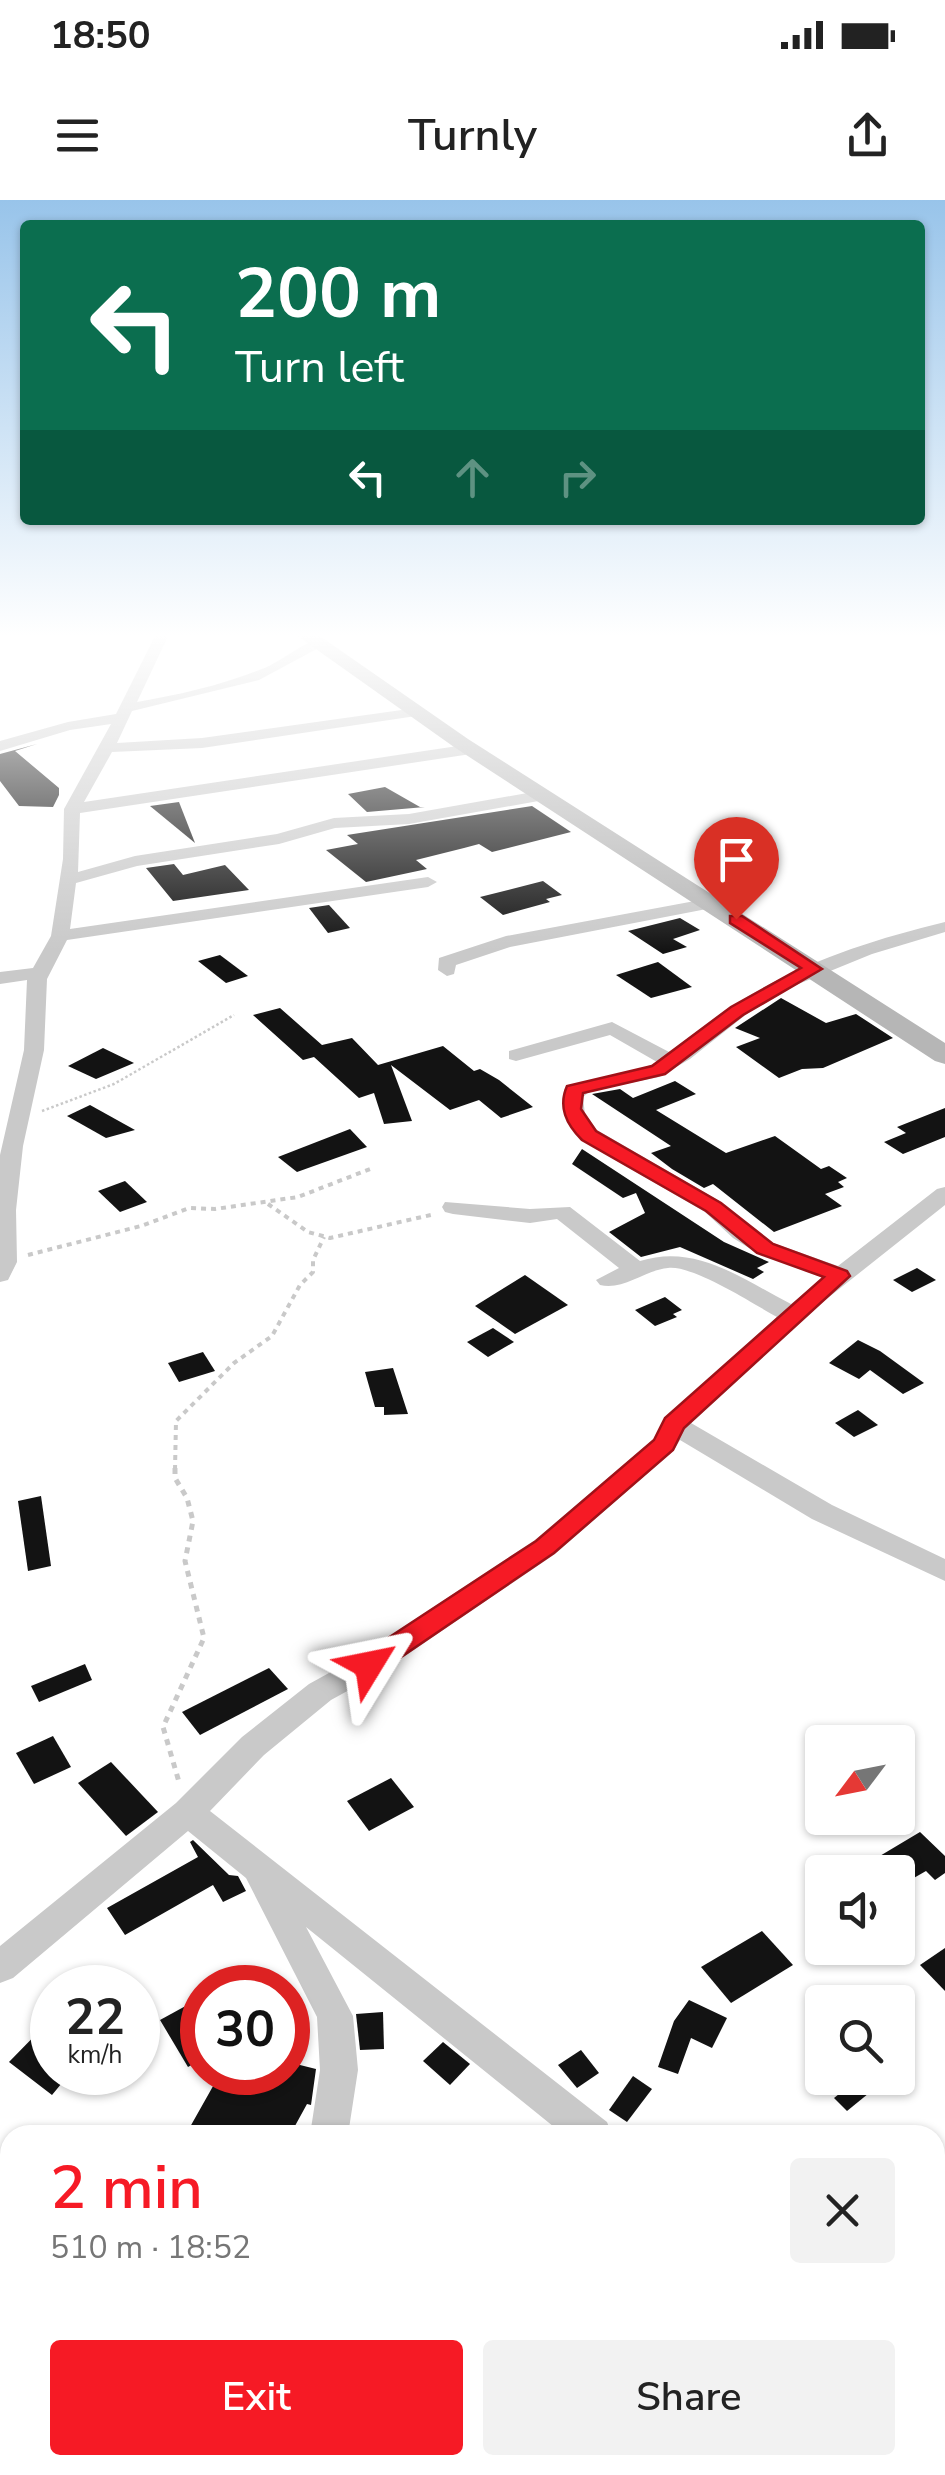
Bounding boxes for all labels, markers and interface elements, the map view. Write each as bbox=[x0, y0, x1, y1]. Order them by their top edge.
text: 18:50 bbox=[50, 10, 151, 61]
text: Turnly bbox=[408, 105, 537, 166]
icon: menu bbox=[50, 108, 105, 163]
icon: share bbox=[840, 108, 895, 163]
text: 200 m bbox=[235, 246, 441, 342]
icon: left bbox=[70, 260, 200, 390]
text: Turn left bbox=[235, 337, 404, 398]
icon: left bbox=[340, 450, 395, 505]
icon: ahead bbox=[445, 450, 500, 505]
icon: right bbox=[550, 450, 605, 505]
pin bbox=[694, 817, 779, 920]
icon: arrive bbox=[709, 832, 764, 887]
position arrow bbox=[317, 1613, 421, 1717]
north arrow bbox=[805, 1725, 915, 1835]
map controls bbox=[805, 1725, 915, 2095]
button: sound bbox=[805, 1855, 915, 1965]
speed limit sign: 30 bbox=[180, 1965, 310, 2095]
text: 22 bbox=[65, 1983, 125, 2052]
button: search bbox=[805, 1985, 915, 2095]
text: km/h bbox=[67, 2038, 123, 2072]
text: 2 min bbox=[50, 2147, 203, 2229]
button: close bbox=[790, 2158, 895, 2263]
text: 510 m · 18:52 bbox=[50, 2226, 251, 2269]
button: Exit bbox=[50, 2340, 463, 2455]
button: Share bbox=[483, 2340, 895, 2455]

